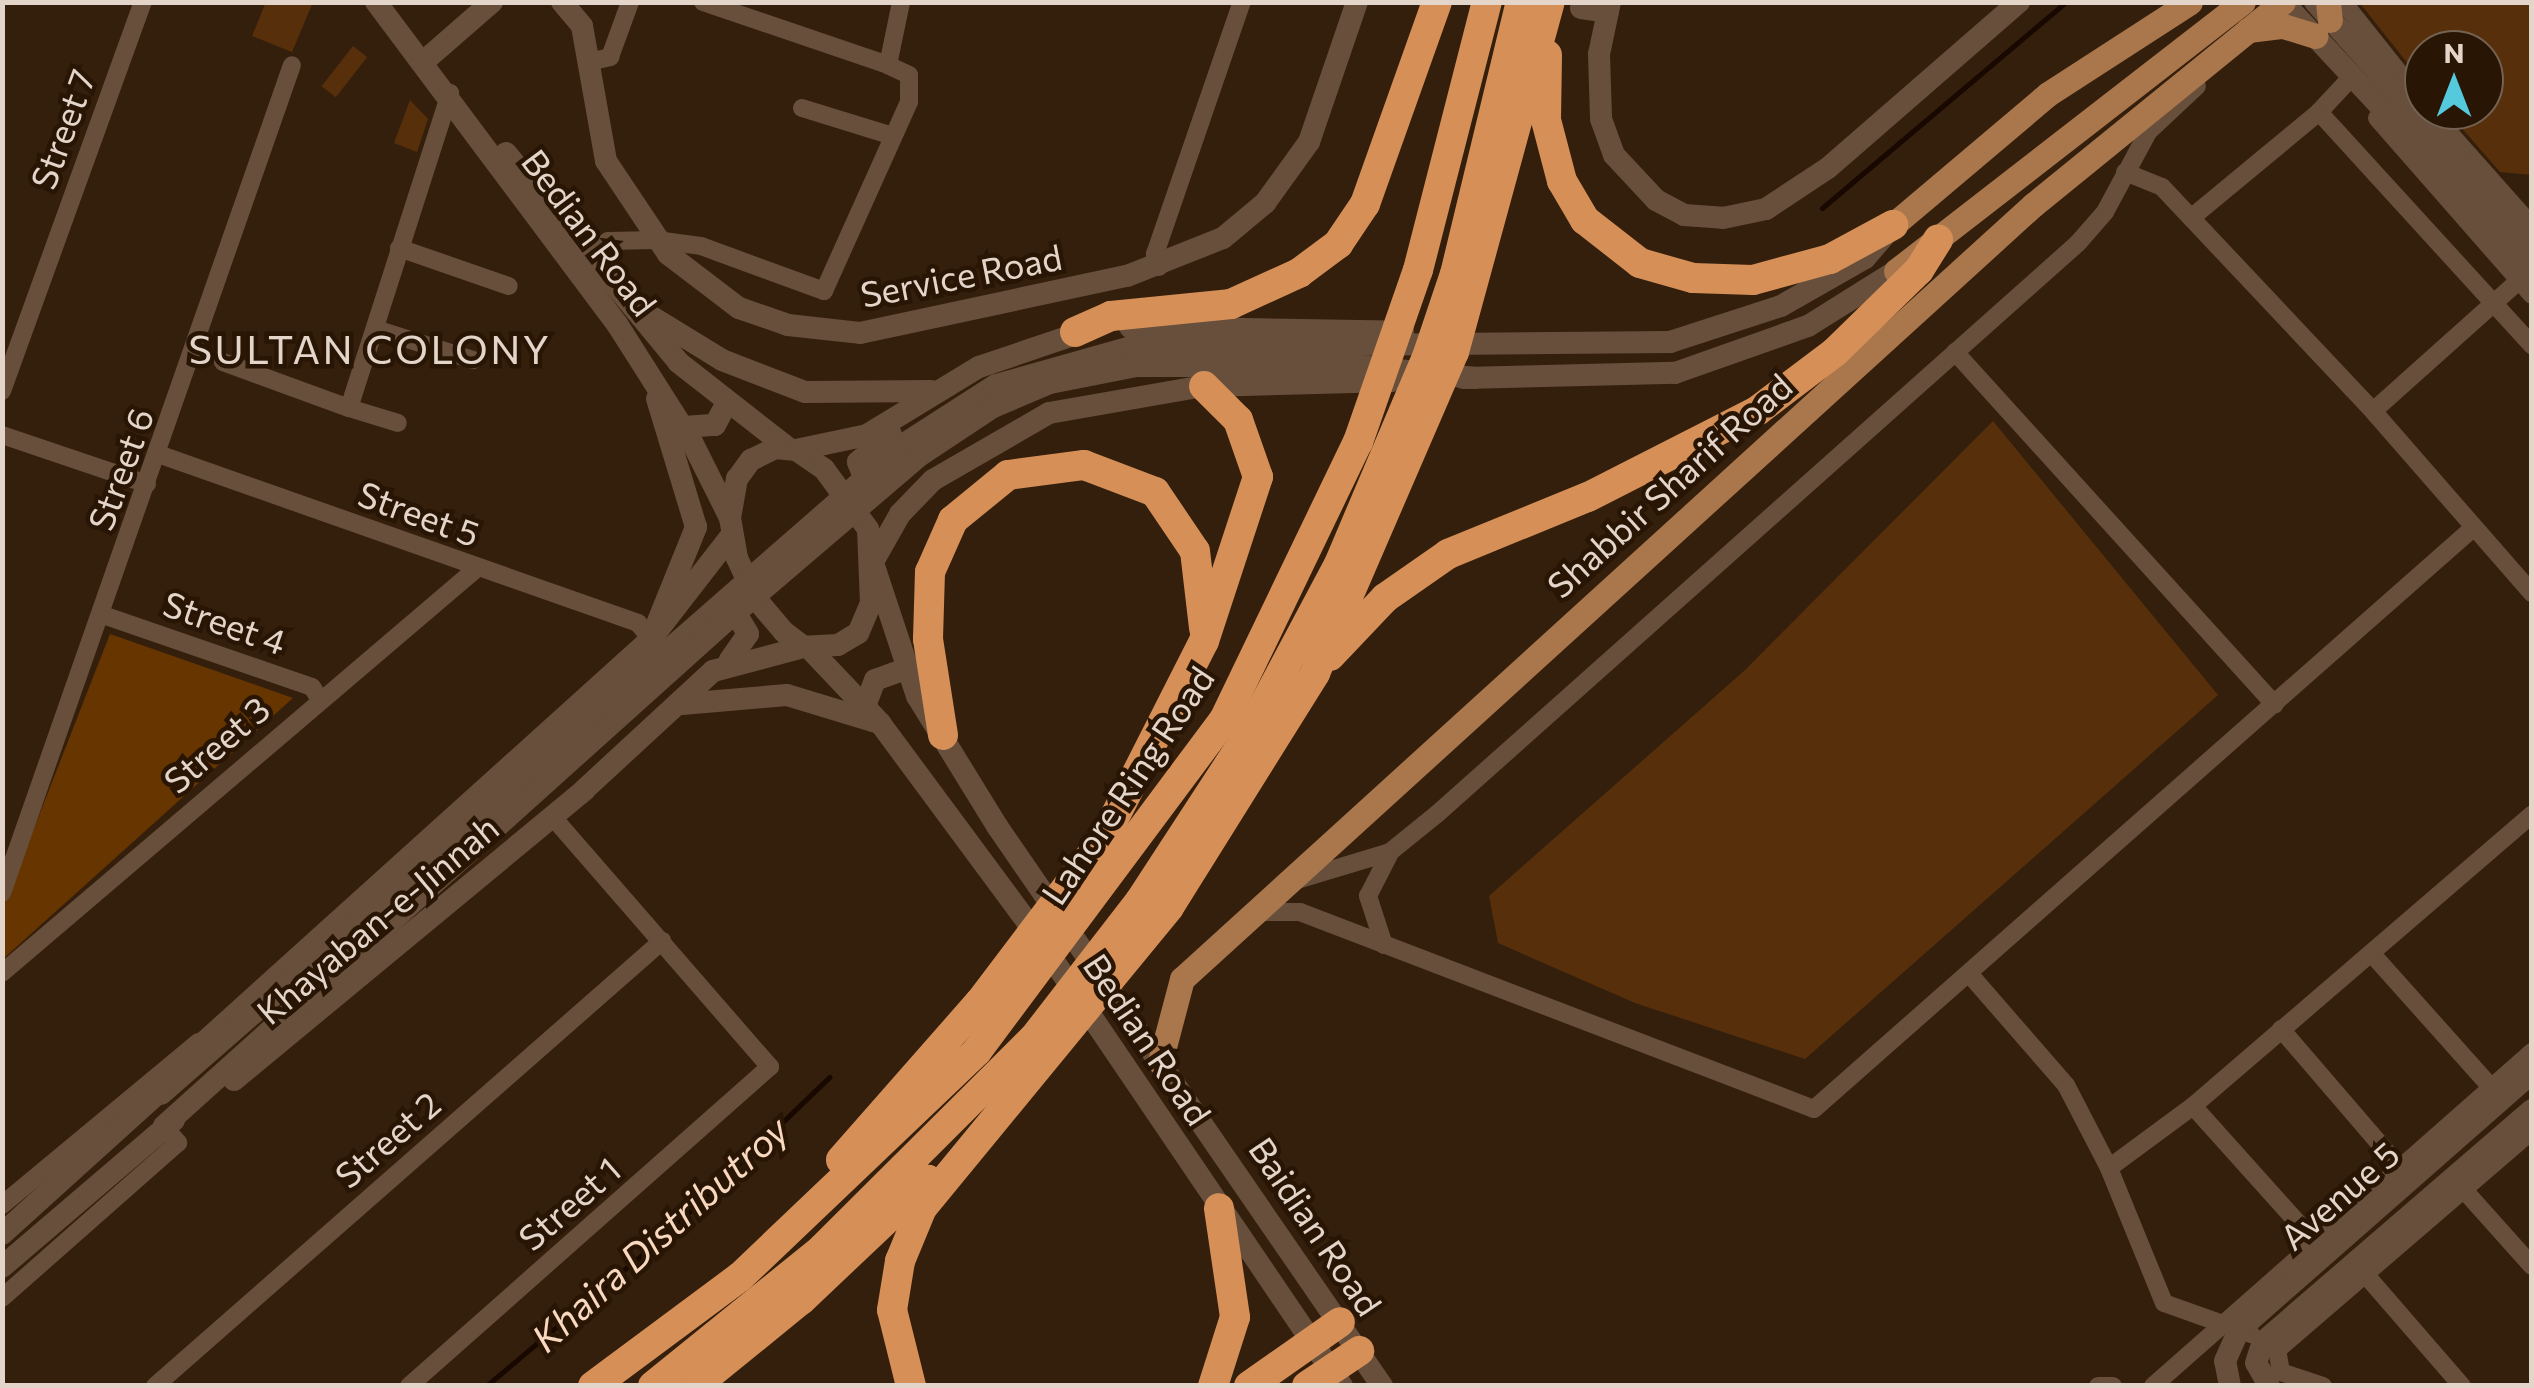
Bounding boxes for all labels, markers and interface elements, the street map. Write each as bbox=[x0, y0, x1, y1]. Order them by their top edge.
north arrow bbox=[2404, 30, 2504, 130]
text: N bbox=[2444, 35, 2465, 69]
street label: Street 7 bbox=[21, 64, 103, 194]
street label: Bedian Road bbox=[514, 141, 666, 323]
street label: Service Road bbox=[857, 235, 1065, 315]
district label: SULTAN COLONY bbox=[189, 324, 551, 372]
street label: Shabbir Sharif Road bbox=[1538, 364, 1800, 606]
street label: Street 6 bbox=[79, 402, 161, 536]
street label: Street 5 bbox=[353, 472, 485, 554]
street label: Street 4 bbox=[158, 582, 292, 662]
street label: Lahore Ring Road bbox=[1032, 658, 1222, 912]
street label: Street 3 bbox=[155, 687, 277, 801]
street label: Khayaban-e-Jinnah bbox=[248, 806, 506, 1032]
street label: Bedian Road bbox=[1075, 946, 1221, 1132]
street label: Street 2 bbox=[326, 1082, 448, 1196]
water label: Khaira Distributroy bbox=[521, 1106, 797, 1360]
street label: Baidian Road bbox=[1241, 1129, 1391, 1323]
street label: Avenue 5 bbox=[2271, 1132, 2407, 1258]
street label: Street 1 bbox=[510, 1148, 628, 1258]

